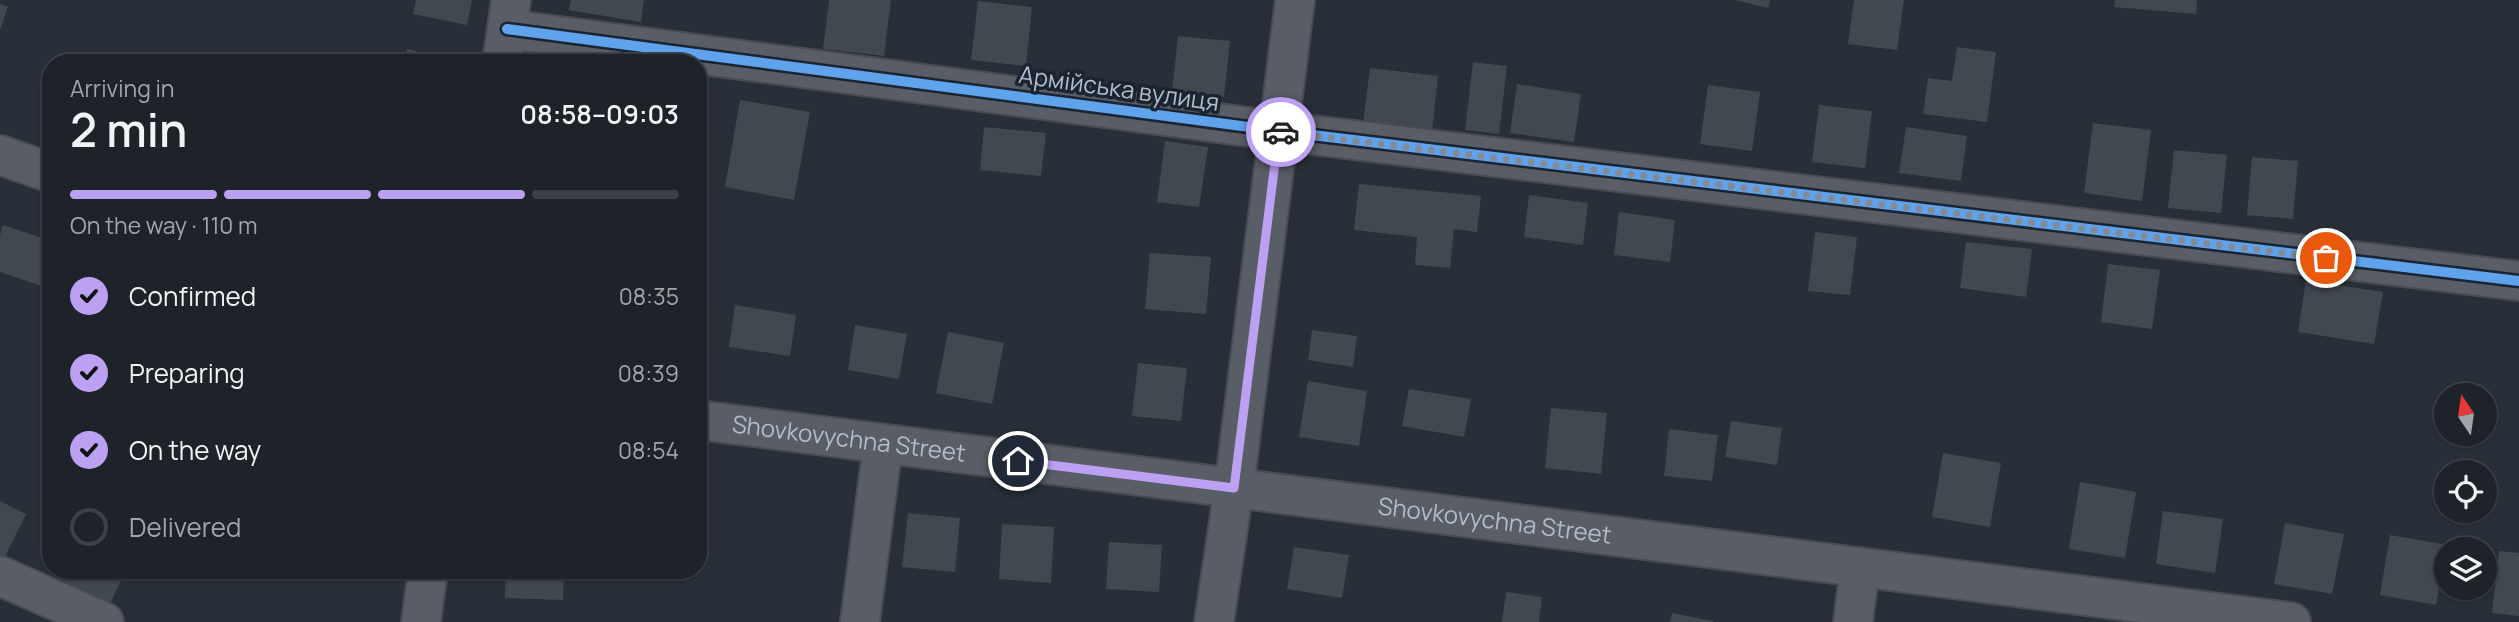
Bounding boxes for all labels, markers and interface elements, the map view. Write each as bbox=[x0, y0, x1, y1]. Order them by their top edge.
street label: Армійська вулиця bbox=[1017, 57, 1222, 118]
text: Arriving in bbox=[70, 72, 175, 104]
text: 08:58–09:03 bbox=[520, 96, 679, 132]
courier bbox=[1246, 97, 1316, 167]
text: 2 min bbox=[70, 98, 187, 161]
icon: car bbox=[1262, 113, 1300, 151]
text: On the way · 110 m bbox=[70, 209, 257, 241]
pin bbox=[2296, 228, 2356, 288]
icon: bag bbox=[2307, 239, 2345, 277]
icon: check bbox=[70, 277, 108, 315]
text: Confirmed bbox=[129, 278, 256, 314]
text: 08:35 bbox=[619, 280, 679, 312]
icon: check bbox=[70, 354, 108, 392]
text: Preparing bbox=[129, 355, 245, 391]
text: 08:39 bbox=[618, 357, 679, 389]
north arrow bbox=[2434, 383, 2497, 446]
map controls bbox=[2434, 383, 2497, 600]
street label: Shovkovychna Street bbox=[730, 406, 968, 469]
icon: check bbox=[70, 431, 108, 469]
pin bbox=[988, 431, 1048, 491]
text: On the way bbox=[129, 432, 261, 468]
text: 08:54 bbox=[618, 434, 679, 466]
icon: home bbox=[999, 442, 1037, 480]
button: locate bbox=[2434, 460, 2497, 523]
street label: Shovkovychna Street bbox=[1376, 488, 1614, 551]
text: Delivered bbox=[129, 509, 241, 545]
button: layers bbox=[2434, 537, 2497, 600]

